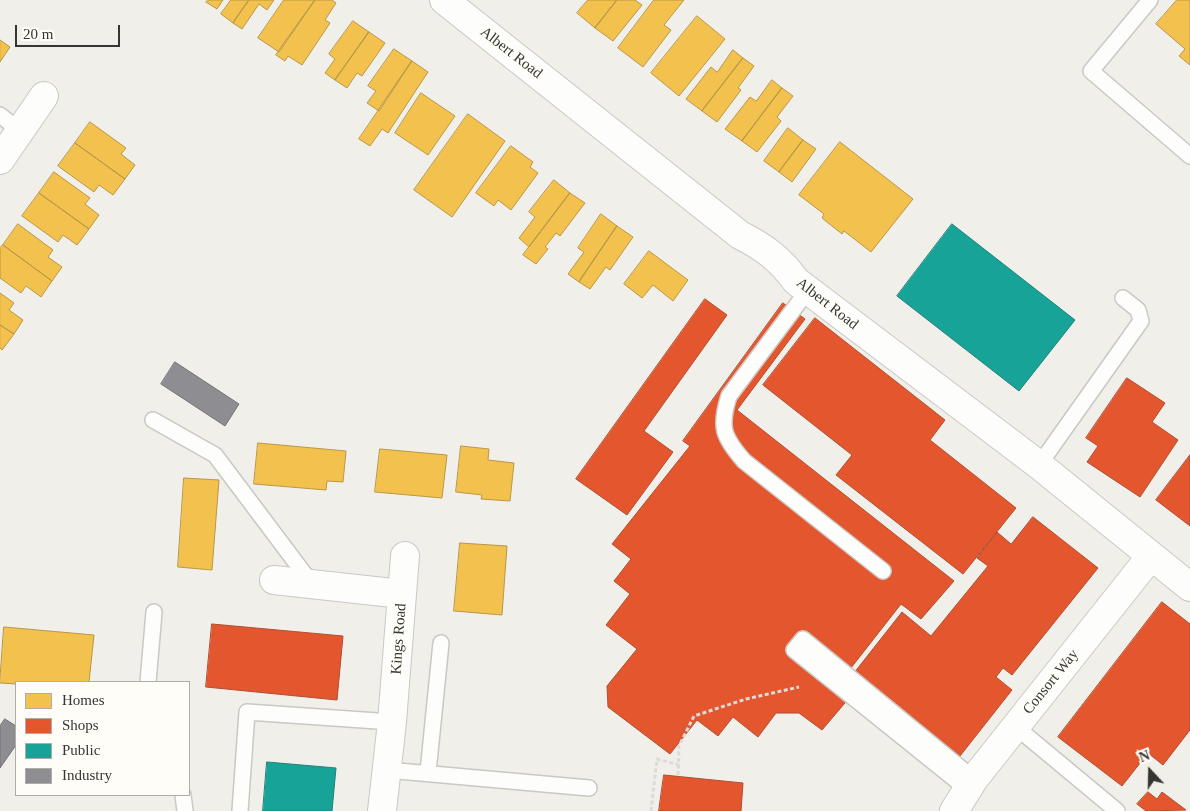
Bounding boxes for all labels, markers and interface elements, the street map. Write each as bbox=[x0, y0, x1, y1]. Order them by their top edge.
scale bar bbox=[18, 15, 122, 47]
street label: Albert Road bbox=[476, 23, 546, 83]
text: 20 m bbox=[23, 26, 53, 42]
street label: Albert Road bbox=[792, 274, 862, 334]
street label: Kings Road bbox=[388, 603, 410, 675]
street label: Consort Way bbox=[1019, 646, 1083, 718]
legend bbox=[15, 681, 190, 796]
text: Homes bbox=[62, 692, 105, 708]
text: Shops bbox=[62, 717, 99, 733]
text: Public bbox=[62, 742, 100, 758]
north arrow bbox=[1125, 746, 1175, 796]
text: N bbox=[1137, 748, 1152, 765]
text: Industry bbox=[62, 767, 112, 783]

